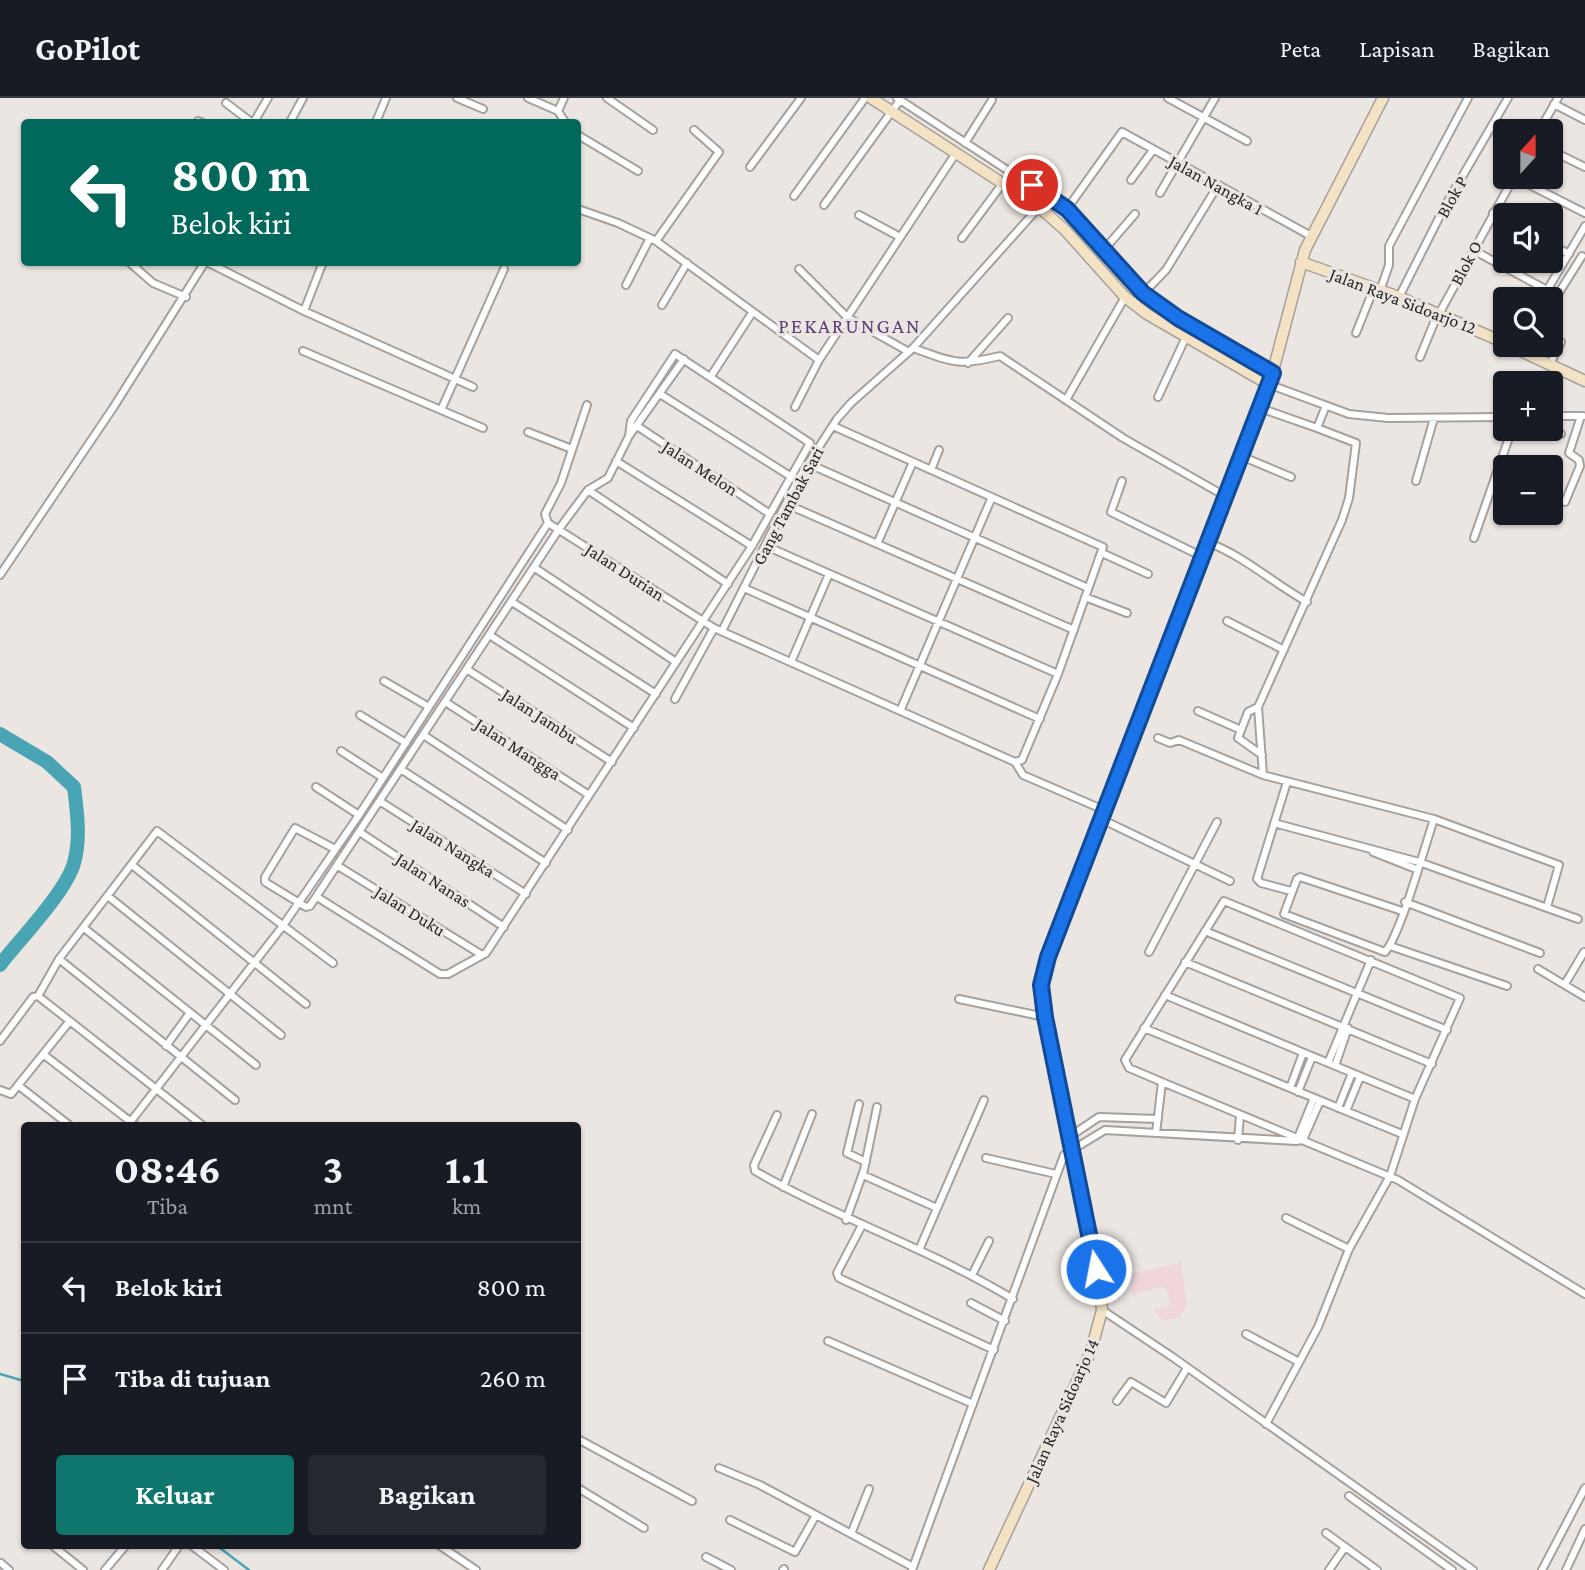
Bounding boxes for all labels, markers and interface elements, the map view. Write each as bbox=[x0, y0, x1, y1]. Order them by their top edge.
text: GoPilot bbox=[35, 30, 140, 67]
text: Peta bbox=[1280, 35, 1321, 62]
text: Lapisan bbox=[1359, 35, 1435, 62]
text: Bagikan bbox=[1473, 35, 1550, 62]
north arrow bbox=[1493, 119, 1563, 189]
map controls bbox=[1493, 119, 1563, 525]
icon: left bbox=[56, 147, 147, 238]
text: 800 m bbox=[171, 147, 310, 202]
street label: Jalan Nangka 1 bbox=[1164, 150, 1267, 219]
pin bbox=[1002, 155, 1062, 215]
icon: arrive bbox=[1013, 166, 1051, 204]
street label: Blok P bbox=[1432, 173, 1472, 221]
button: sound bbox=[1493, 203, 1563, 273]
text: Belok kiri bbox=[171, 205, 292, 241]
street label: Blok O bbox=[1446, 237, 1486, 289]
street label: Jalan Raya Sidoarjo 12 bbox=[1325, 263, 1479, 339]
button: search bbox=[1493, 287, 1563, 357]
district label: PEKARUNGAN bbox=[778, 314, 922, 338]
button: + bbox=[1493, 371, 1563, 441]
street label: Jalan Melon bbox=[657, 435, 742, 500]
street label: Gang Tambak Sari bbox=[748, 443, 828, 568]
button: − bbox=[1493, 455, 1563, 525]
street label: Jalan Durian bbox=[580, 538, 669, 605]
street label: Jalan Jambu bbox=[497, 683, 582, 748]
street label: Jalan Mangga bbox=[470, 713, 565, 784]
street label: Jalan Nangka bbox=[406, 813, 499, 882]
street label: Jalan Nanas bbox=[390, 847, 474, 912]
street label: Jalan Duku bbox=[369, 880, 449, 941]
text: 08:46 bbox=[114, 1145, 221, 1192]
text: 3 bbox=[323, 1145, 343, 1192]
text: 1.1 bbox=[445, 1145, 488, 1192]
text: Tiba bbox=[147, 1193, 188, 1219]
text: mnt bbox=[314, 1193, 352, 1219]
text: km bbox=[452, 1193, 481, 1219]
position arrow bbox=[1059, 1232, 1133, 1306]
icon: left bbox=[56, 1269, 94, 1307]
text: Belok kiri bbox=[115, 1273, 222, 1302]
text: 800 m bbox=[477, 1273, 546, 1302]
street label: Jalan Raya Sidoarjo 14 bbox=[1020, 1336, 1104, 1489]
icon: arrive bbox=[56, 1360, 94, 1398]
text: Tiba di tujuan bbox=[115, 1364, 270, 1393]
text: 260 m bbox=[480, 1364, 546, 1393]
button: Keluar bbox=[56, 1455, 294, 1535]
button: Bagikan bbox=[308, 1455, 546, 1535]

